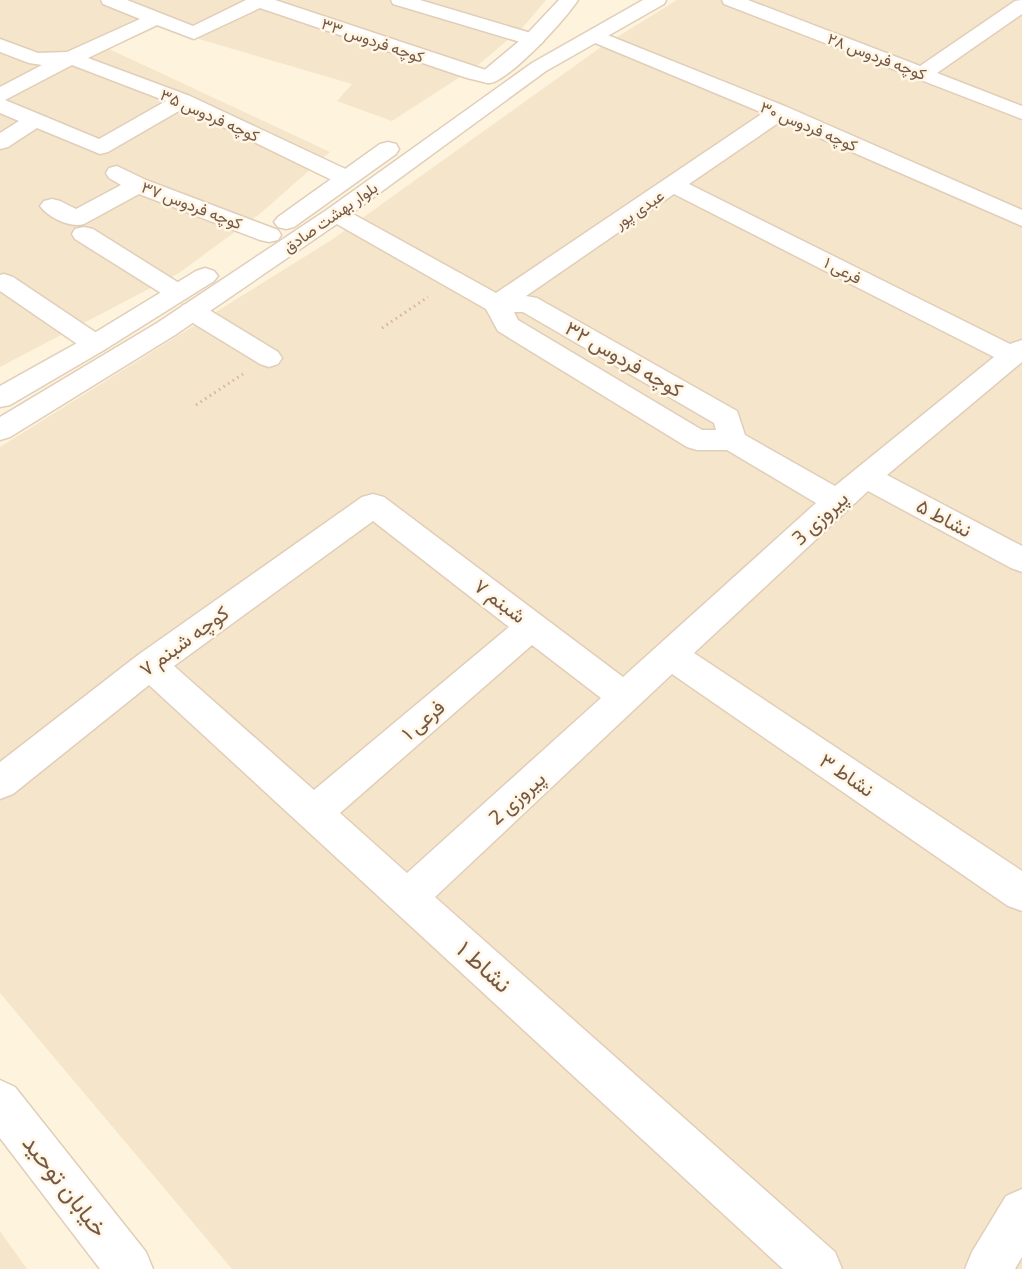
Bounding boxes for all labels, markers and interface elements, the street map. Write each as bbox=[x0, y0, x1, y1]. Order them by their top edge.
street label: کوچه فردوس ۳۳ bbox=[318, 13, 427, 69]
street label: کوچه فردوس ۲۸ bbox=[824, 28, 929, 86]
street label: کوچه فردوس ۳۵ bbox=[157, 84, 263, 148]
street label: کوچه فردوس ۳۰ bbox=[757, 97, 861, 157]
street label: کوچه فردوس ۳۷ bbox=[138, 177, 245, 235]
street label: بلوار بهشت صادق bbox=[279, 177, 382, 258]
street label: عبدی پور bbox=[609, 185, 669, 235]
street label: فرعی ۱ bbox=[821, 252, 865, 289]
street label: کوچه فردوس ۳۲ bbox=[560, 315, 688, 404]
street label: پیروزی 3 bbox=[786, 485, 854, 551]
street label: نشاط ۵ bbox=[913, 493, 976, 542]
street label: شبنم ۷ bbox=[469, 573, 531, 629]
street label: کوچه شبنم ۷ bbox=[134, 600, 235, 683]
street label: فرعی ۱ bbox=[396, 694, 450, 746]
street label: نشاط ۳ bbox=[816, 747, 879, 801]
street label: پیروزی 2 bbox=[483, 766, 552, 831]
street label: نشاط ۱ bbox=[452, 934, 518, 998]
street label: خیابان توحید bbox=[16, 1128, 115, 1243]

